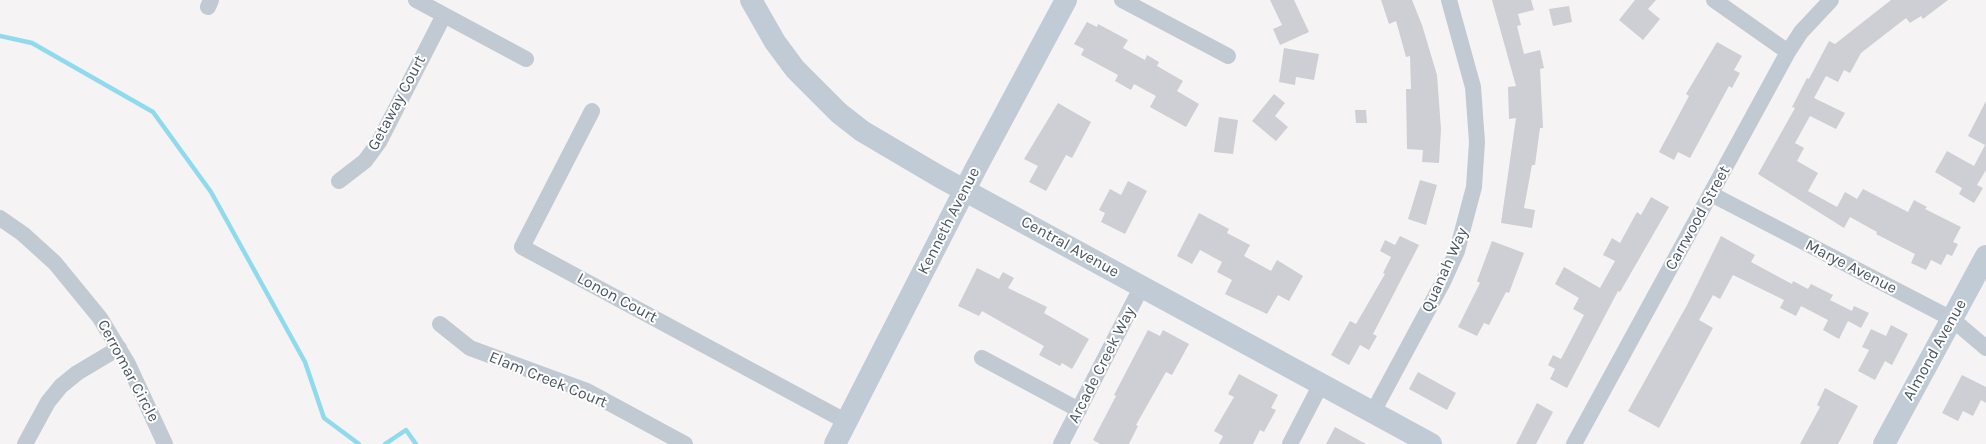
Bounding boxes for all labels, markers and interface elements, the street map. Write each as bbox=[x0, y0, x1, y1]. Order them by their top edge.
street label: Getaway Court bbox=[364, 52, 430, 154]
street label: Carrwood Street bbox=[1661, 162, 1735, 274]
street label: Kenneth Avenue bbox=[914, 164, 984, 278]
street label: Central Avenue bbox=[1018, 212, 1122, 282]
street label: Quanah Way bbox=[1418, 225, 1472, 315]
street label: Marye Avenue bbox=[1802, 236, 1900, 298]
street label: Lonon Court bbox=[574, 269, 660, 327]
street label: Almond Avenue bbox=[1899, 296, 1971, 404]
street label: Arcade Creek Way bbox=[1064, 303, 1140, 427]
street label: Cerromar Circle bbox=[93, 317, 163, 425]
street label: Elam Creek Court bbox=[486, 348, 610, 412]

